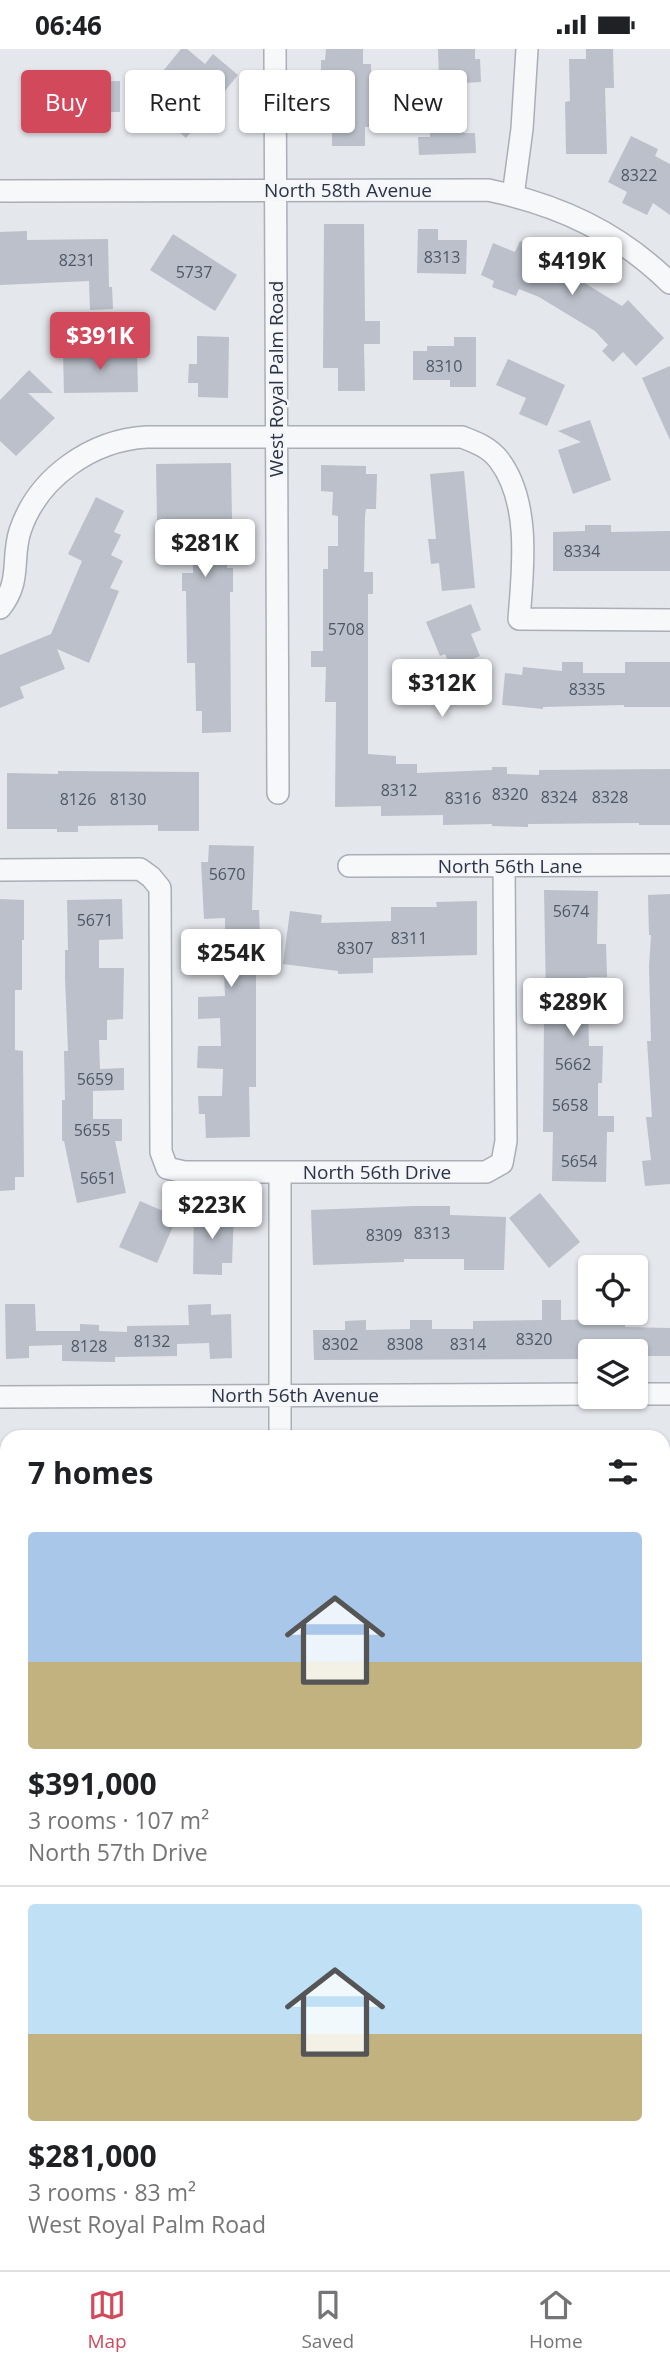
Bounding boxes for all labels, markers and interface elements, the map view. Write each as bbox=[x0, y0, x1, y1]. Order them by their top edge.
text: 06:46 bbox=[35, 7, 102, 43]
chip: Buy bbox=[21, 70, 111, 133]
chip: Rent bbox=[125, 70, 225, 133]
chip: Filters bbox=[239, 70, 355, 133]
chip: New bbox=[369, 70, 467, 133]
house number: 8322 bbox=[621, 164, 657, 186]
street label: North 58th Avenue bbox=[264, 177, 432, 203]
pin: $419K bbox=[523, 237, 621, 297]
text: $419K bbox=[538, 244, 606, 276]
house number: 8313 bbox=[424, 246, 460, 268]
house number: 8231 bbox=[59, 249, 95, 271]
house number: 5737 bbox=[176, 261, 212, 283]
street label: West Royal Palm Road bbox=[263, 281, 289, 477]
pin: $391K bbox=[51, 313, 149, 372]
text: $391K bbox=[66, 319, 134, 351]
house number: 8310 bbox=[426, 355, 462, 377]
pin: $281K bbox=[156, 519, 254, 579]
text: $281K bbox=[171, 526, 239, 558]
house number: 8334 bbox=[564, 540, 600, 562]
house number: 5708 bbox=[328, 618, 364, 640]
pin: $312K bbox=[393, 659, 491, 719]
text: $312K bbox=[408, 666, 476, 698]
house number: 8335 bbox=[569, 678, 605, 700]
house number: 8312 bbox=[381, 779, 417, 801]
house number: 8320 bbox=[492, 783, 528, 805]
house number: 8324 bbox=[541, 786, 577, 808]
house number: 8328 bbox=[592, 786, 628, 808]
house number: 8316 bbox=[445, 787, 481, 809]
house number: 8126 bbox=[60, 788, 96, 810]
house number: 8130 bbox=[110, 788, 146, 810]
street label: North 56th Lane bbox=[438, 853, 582, 879]
house number: 5670 bbox=[209, 863, 245, 885]
house number: 5674 bbox=[553, 900, 589, 922]
house number: 5671 bbox=[77, 909, 113, 931]
house number: 8311 bbox=[391, 927, 427, 949]
pin: $254K bbox=[182, 929, 280, 989]
text: $254K bbox=[197, 936, 265, 968]
house number: 8307 bbox=[337, 937, 373, 959]
pin: $289K bbox=[524, 979, 622, 1038]
text: $289K bbox=[539, 985, 607, 1017]
house number: 5662 bbox=[555, 1053, 591, 1075]
house number: 5659 bbox=[77, 1068, 113, 1090]
house number: 5658 bbox=[552, 1094, 588, 1116]
house number: 5655 bbox=[74, 1119, 110, 1141]
house number: 5654 bbox=[561, 1150, 597, 1172]
street label: North 56th Drive bbox=[303, 1159, 451, 1185]
house number: 5651 bbox=[80, 1167, 116, 1189]
pin: $223K bbox=[163, 1181, 261, 1241]
text: $223K bbox=[178, 1188, 246, 1220]
house number: 8313 bbox=[414, 1222, 450, 1244]
house number: 8309 bbox=[366, 1224, 402, 1246]
map controls bbox=[578, 1255, 648, 1409]
button: locate bbox=[578, 1255, 648, 1325]
house number: 8320 bbox=[516, 1328, 552, 1350]
house number: 8132 bbox=[134, 1330, 170, 1352]
house number: 8302 bbox=[322, 1333, 358, 1355]
house number: 8308 bbox=[387, 1333, 423, 1355]
house number: 8314 bbox=[450, 1333, 486, 1355]
house number: 8128 bbox=[71, 1335, 107, 1357]
button: layers bbox=[578, 1339, 648, 1409]
street label: North 56th Avenue bbox=[211, 1382, 379, 1408]
text: 7 homes bbox=[28, 1452, 153, 1493]
icon: filters bbox=[604, 1453, 642, 1491]
icon: home bbox=[272, 1577, 398, 1703]
text: $391,000 bbox=[28, 1763, 157, 1804]
text: 3 rooms · 107 m² bbox=[28, 1804, 209, 1836]
text: North 57th Drive bbox=[28, 1836, 208, 1868]
icon: home bbox=[272, 1949, 398, 2075]
text: $281,000 bbox=[28, 2135, 157, 2176]
text: 3 rooms · 83 m² bbox=[28, 2176, 196, 2208]
text: West Royal Palm Road bbox=[28, 2208, 266, 2240]
tab: Map bbox=[87, 2286, 127, 2354]
tab: Saved bbox=[301, 2286, 354, 2354]
tab: Home bbox=[529, 2286, 583, 2354]

